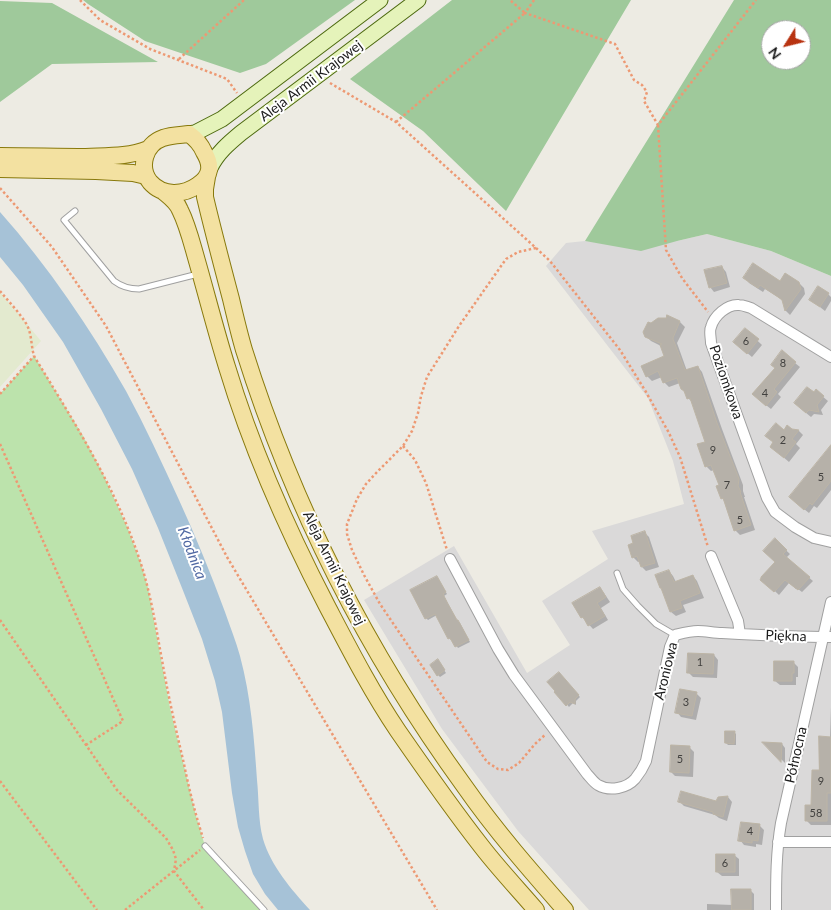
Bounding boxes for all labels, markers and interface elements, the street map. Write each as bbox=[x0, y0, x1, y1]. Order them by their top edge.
north arrow bbox=[761, 20, 811, 70]
street label: Aleja Armii Krajowej bbox=[256, 37, 366, 125]
text: N bbox=[764, 44, 784, 63]
house number: 6 bbox=[743, 334, 749, 348]
street label: Poziomkowa bbox=[705, 343, 747, 421]
house number: 8 bbox=[780, 356, 786, 370]
house number: 4 bbox=[762, 386, 768, 400]
house number: 2 bbox=[780, 433, 786, 447]
house number: 9 bbox=[710, 443, 716, 457]
house number: 5 bbox=[818, 470, 824, 484]
house number: 7 bbox=[724, 478, 730, 492]
street label: Aleja Armii Krajowej bbox=[299, 508, 369, 628]
house number: 5 bbox=[737, 513, 743, 527]
water label: Kłodnica bbox=[174, 524, 210, 582]
street label: Piękna bbox=[765, 627, 807, 645]
street label: Aroniowa bbox=[651, 640, 681, 702]
house number: 1 bbox=[697, 655, 703, 669]
house number: 3 bbox=[683, 695, 689, 709]
street label: Północna bbox=[781, 725, 811, 785]
house number: 5 bbox=[677, 752, 683, 766]
house number: 9 bbox=[818, 774, 824, 788]
house number: 58 bbox=[810, 806, 822, 820]
house number: 4 bbox=[747, 824, 753, 838]
house number: 6 bbox=[722, 856, 728, 870]

